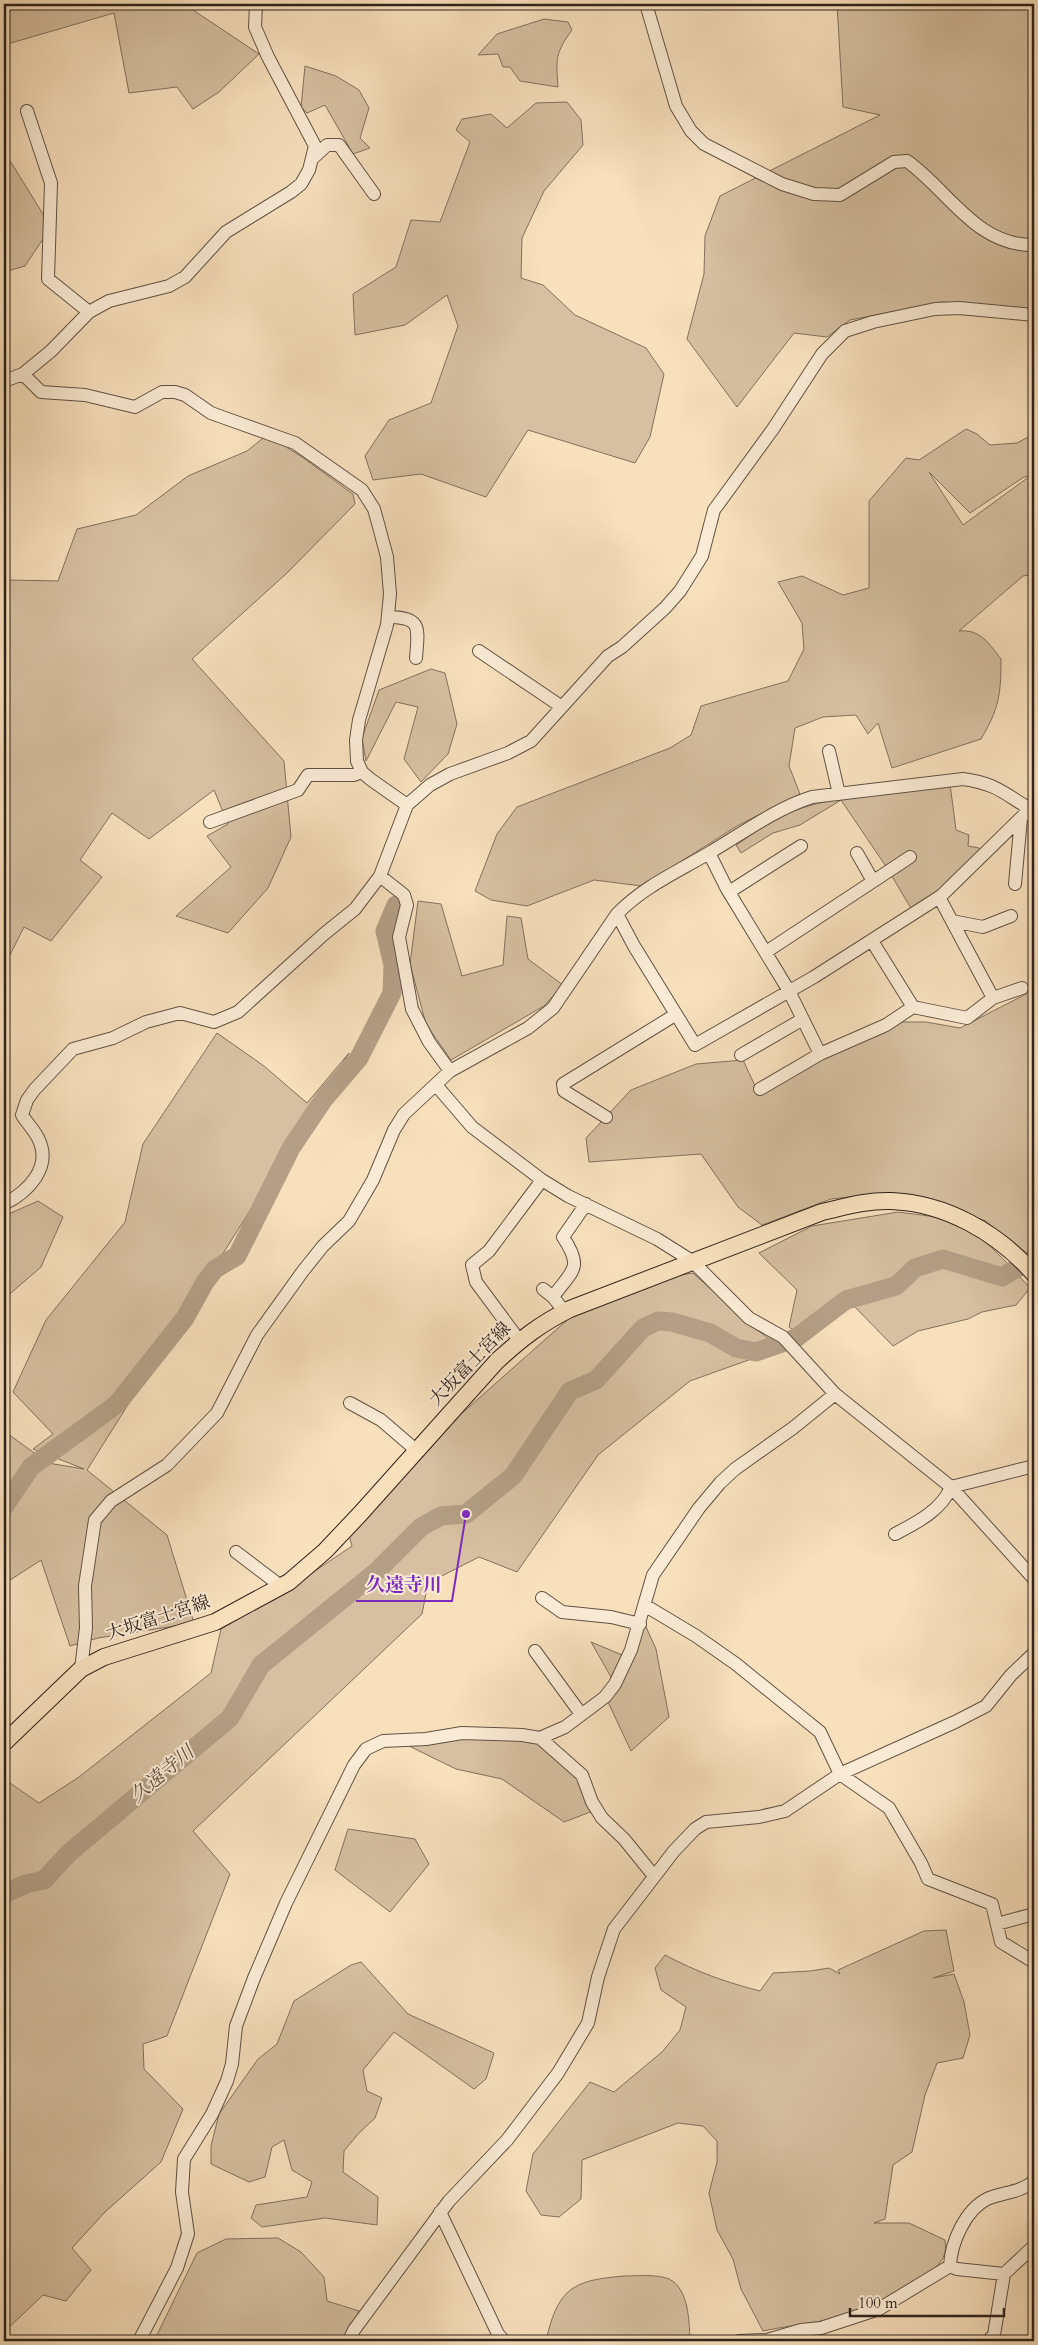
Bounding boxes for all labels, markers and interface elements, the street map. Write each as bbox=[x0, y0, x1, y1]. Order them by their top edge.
street label: 大坂富士宮線 bbox=[423, 1316, 517, 1412]
callout: 久遠寺川 bbox=[356, 1567, 452, 1601]
text: 久遠寺川 bbox=[366, 1572, 442, 1598]
street label: 大坂富士宮線 bbox=[103, 1589, 213, 1647]
water label: 久遠寺川 bbox=[125, 1738, 201, 1808]
scale bar bbox=[850, 2285, 1004, 2317]
text: 100 m bbox=[858, 2293, 898, 2313]

